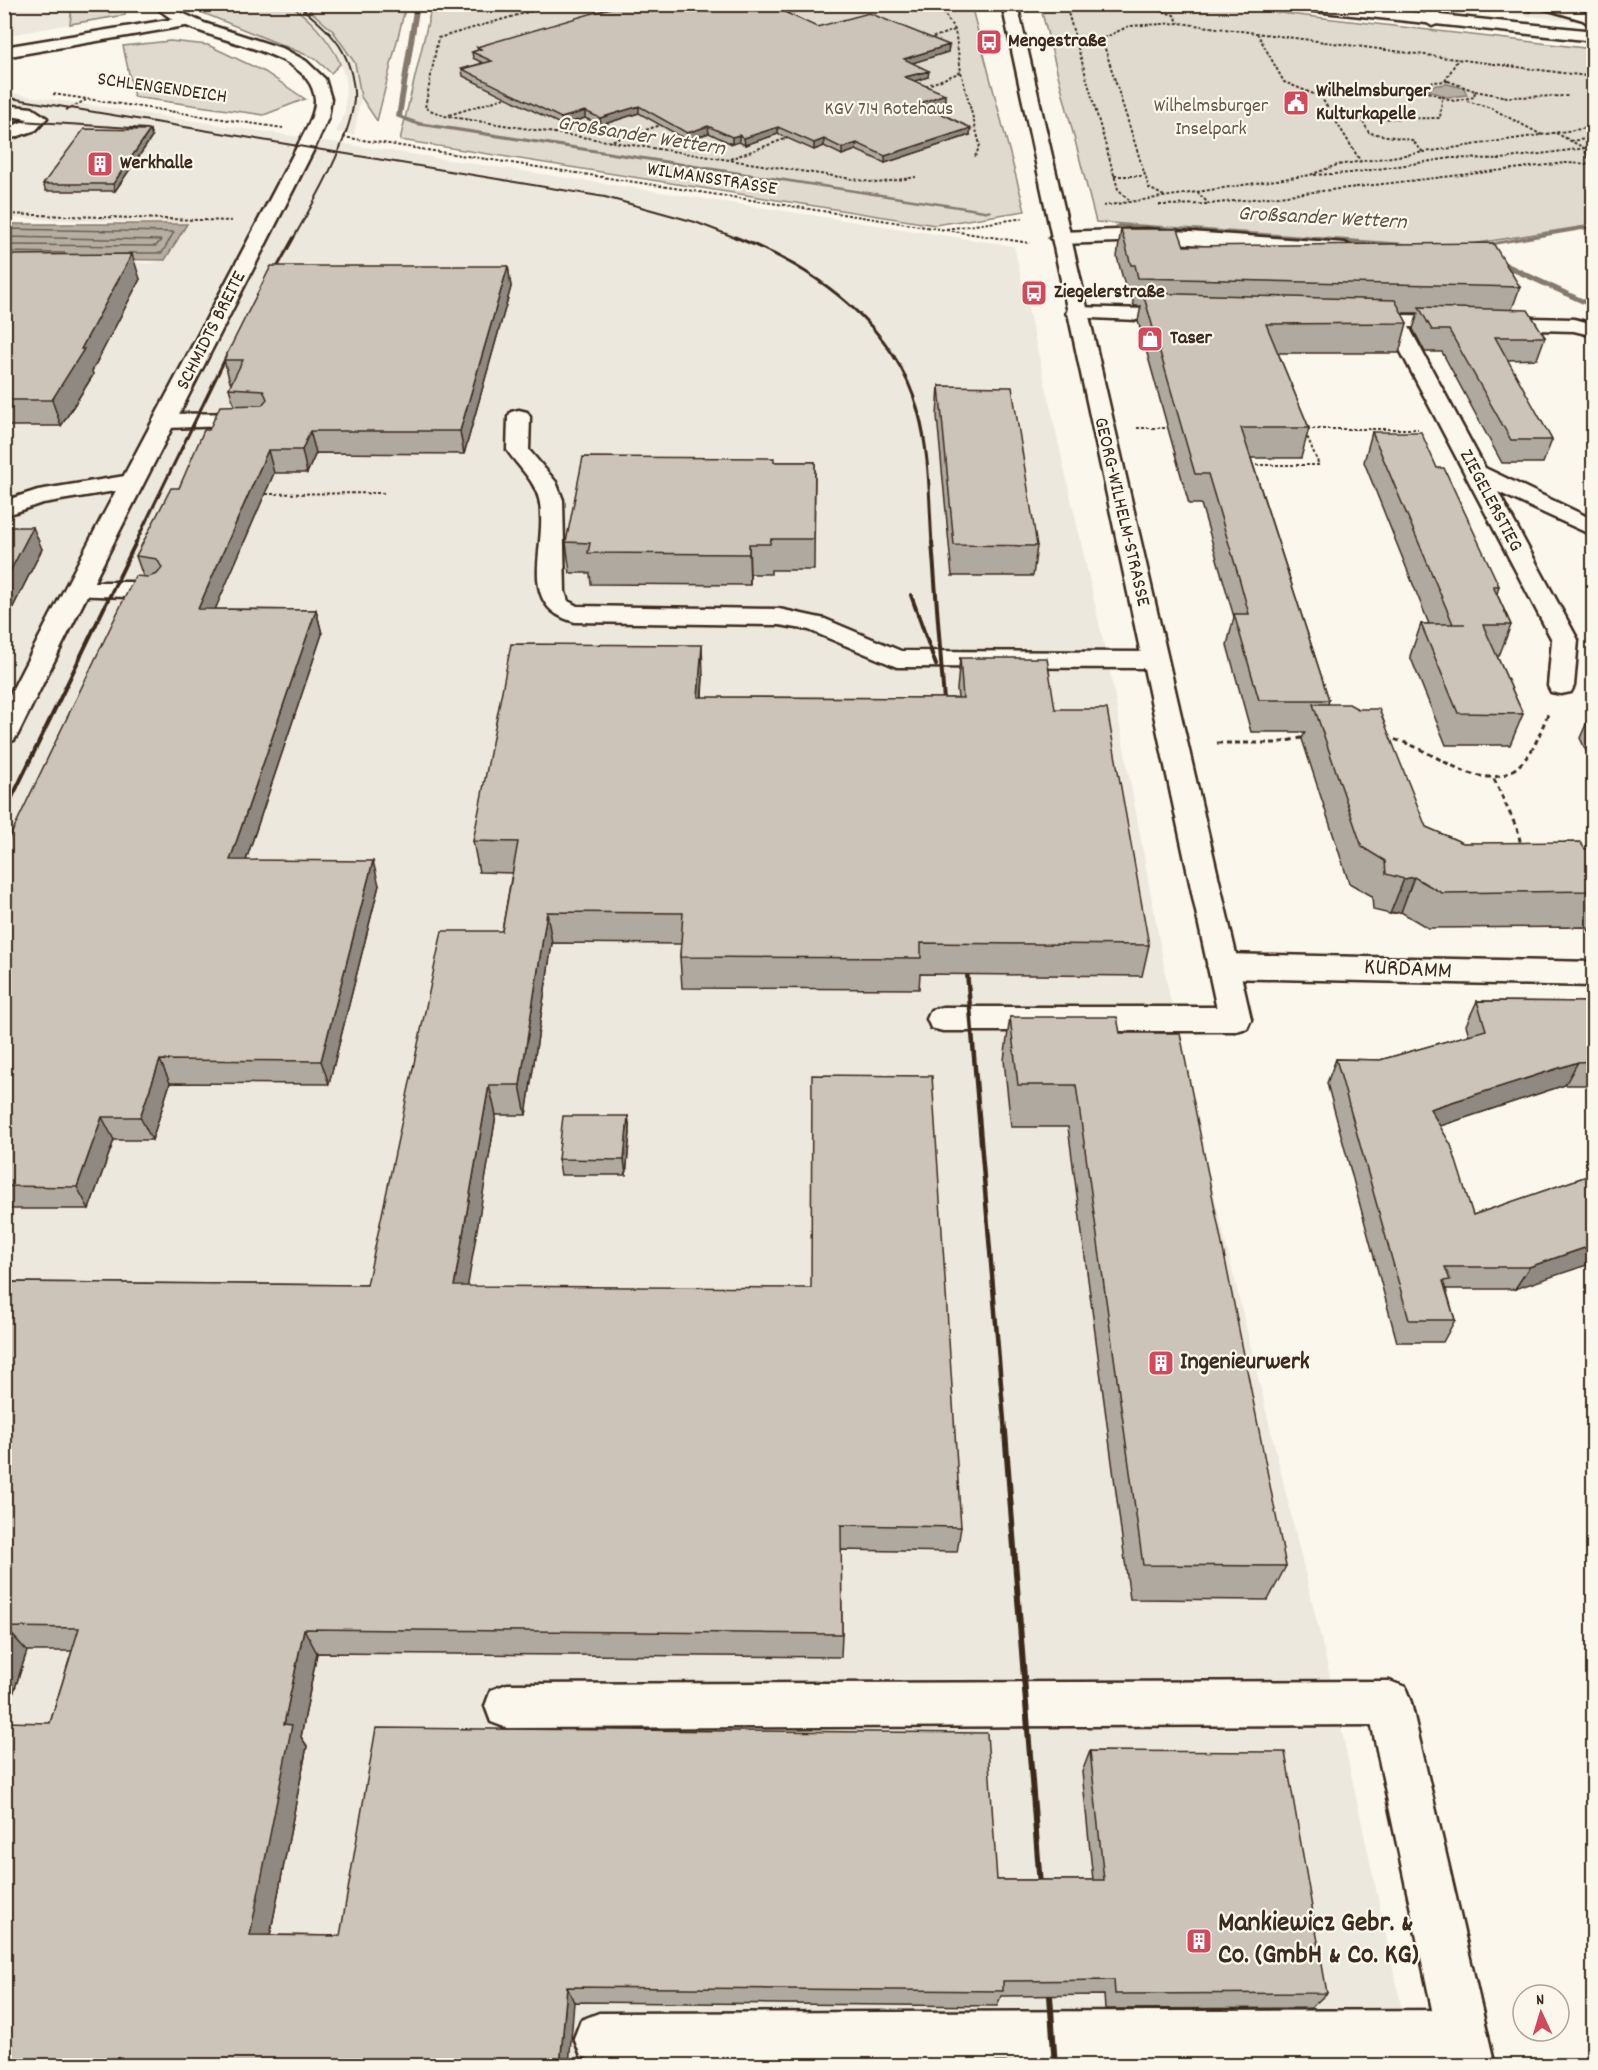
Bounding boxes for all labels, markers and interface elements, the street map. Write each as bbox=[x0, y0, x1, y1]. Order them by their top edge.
bus stop icon: Mengestraße bbox=[974, 27, 1004, 57]
place label: Mengestraße bbox=[1008, 28, 1106, 56]
street label: SCHLENGENDEICH bbox=[95, 66, 229, 112]
place label: Wilhelmsburger Kulturkapelle bbox=[1316, 78, 1431, 129]
public building icon: Wilhelmsburger Kulturkapelle bbox=[1281, 88, 1311, 118]
park label: Wilhelmsburger Inselpark bbox=[1154, 93, 1269, 144]
park label: KGV 714 Rotehaus bbox=[825, 96, 953, 124]
water label: Großsander Wettern bbox=[555, 108, 728, 166]
building icon: Werkhalle bbox=[85, 149, 115, 179]
place label: Werkhalle bbox=[120, 150, 193, 178]
street label: WILMANSSTRASSE bbox=[645, 156, 779, 204]
water label: Großsander Wettern bbox=[1237, 199, 1408, 239]
street label: SCHMIDTS BREITE bbox=[170, 267, 254, 395]
bus stop icon: Ziegelerstraße bbox=[1019, 278, 1049, 308]
place label: Ziegelerstraße bbox=[1054, 279, 1165, 307]
shop icon: Taser bbox=[1135, 324, 1165, 354]
place label: Taser bbox=[1170, 325, 1213, 353]
street label: GEORG-WILHELM-STRASSE bbox=[1086, 415, 1156, 609]
street label: ZIEGELERSTIEG bbox=[1451, 445, 1529, 557]
street label: KURDAMM bbox=[1363, 951, 1453, 989]
place label: Ingenieurwerk bbox=[1180, 1346, 1310, 1380]
building icon: Ingenieurwerk bbox=[1146, 1348, 1176, 1378]
place label: Mankiewicz Gebr. & Co. (GmbH & Co. KG) bbox=[1218, 1905, 1419, 1977]
building icon: Mankiewicz Gebr. & Co. (GmbH & Co. KG) bbox=[1184, 1926, 1214, 1956]
north arrow bbox=[1511, 1983, 1571, 2043]
text: N bbox=[1535, 1989, 1545, 2012]

